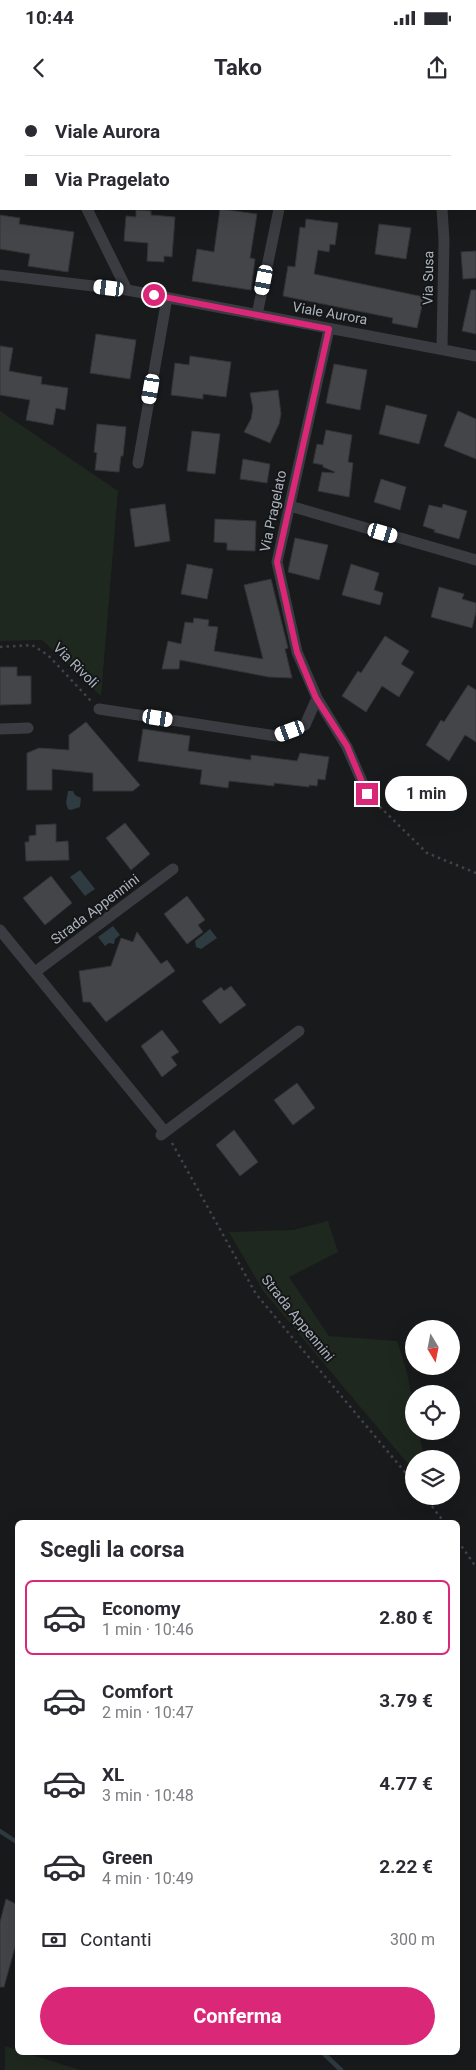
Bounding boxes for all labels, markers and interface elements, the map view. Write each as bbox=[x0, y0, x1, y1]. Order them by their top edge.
text: 10:44 bbox=[25, 6, 74, 29]
icon: back bbox=[25, 54, 53, 82]
icon: share bbox=[423, 54, 451, 82]
text: Tako bbox=[214, 55, 262, 80]
text: Viale Aurora bbox=[55, 120, 160, 143]
text: Via Pragelato bbox=[55, 168, 170, 191]
street label: Via Susa bbox=[420, 251, 436, 305]
car bbox=[253, 264, 274, 296]
car bbox=[93, 279, 124, 297]
route start bbox=[143, 284, 165, 306]
street label: Viale Aurora bbox=[291, 299, 369, 327]
car bbox=[141, 373, 160, 405]
street label: Via Pragelato bbox=[257, 469, 289, 553]
car bbox=[366, 522, 399, 544]
street label: Via Rivoli bbox=[50, 639, 102, 691]
car bbox=[142, 708, 173, 728]
car bbox=[273, 719, 306, 743]
callout: 1 min bbox=[384, 776, 467, 812]
route end bbox=[356, 783, 378, 805]
text: 1 min bbox=[406, 784, 446, 803]
street label: Strada Appennini bbox=[48, 871, 142, 947]
street label: Strada Appennini bbox=[258, 1272, 338, 1364]
north arrow bbox=[405, 1320, 460, 1375]
map controls bbox=[405, 1320, 460, 1505]
button: locate bbox=[405, 1385, 460, 1440]
button: layers bbox=[405, 1450, 460, 1505]
text: Scegli la corsa bbox=[40, 1537, 185, 1562]
icon: car bbox=[42, 1595, 87, 1640]
text: Economy bbox=[102, 1597, 181, 1620]
text: 2.80 € bbox=[379, 1606, 433, 1629]
text: 1 min · 10:46 bbox=[102, 1620, 194, 1639]
icon: car bbox=[42, 1678, 87, 1723]
text: Comfort bbox=[102, 1680, 173, 1703]
text: 3.79 € bbox=[379, 1689, 433, 1712]
text: 2 min · 10:47 bbox=[102, 1703, 194, 1722]
icon: car bbox=[42, 1761, 87, 1806]
text: XL bbox=[102, 1763, 124, 1786]
text: 4.77 € bbox=[379, 1772, 433, 1795]
text: 3 min · 10:48 bbox=[102, 1786, 194, 1805]
icon: car bbox=[42, 1844, 87, 1889]
text: Green bbox=[102, 1846, 153, 1869]
text: 2.22 € bbox=[379, 1855, 433, 1878]
text: 4 min · 10:49 bbox=[102, 1869, 194, 1888]
icon: cash bbox=[40, 1926, 68, 1954]
text: Contanti bbox=[80, 1928, 152, 1951]
text: 300 m bbox=[390, 1930, 435, 1949]
button: Conferma bbox=[40, 1987, 435, 2045]

